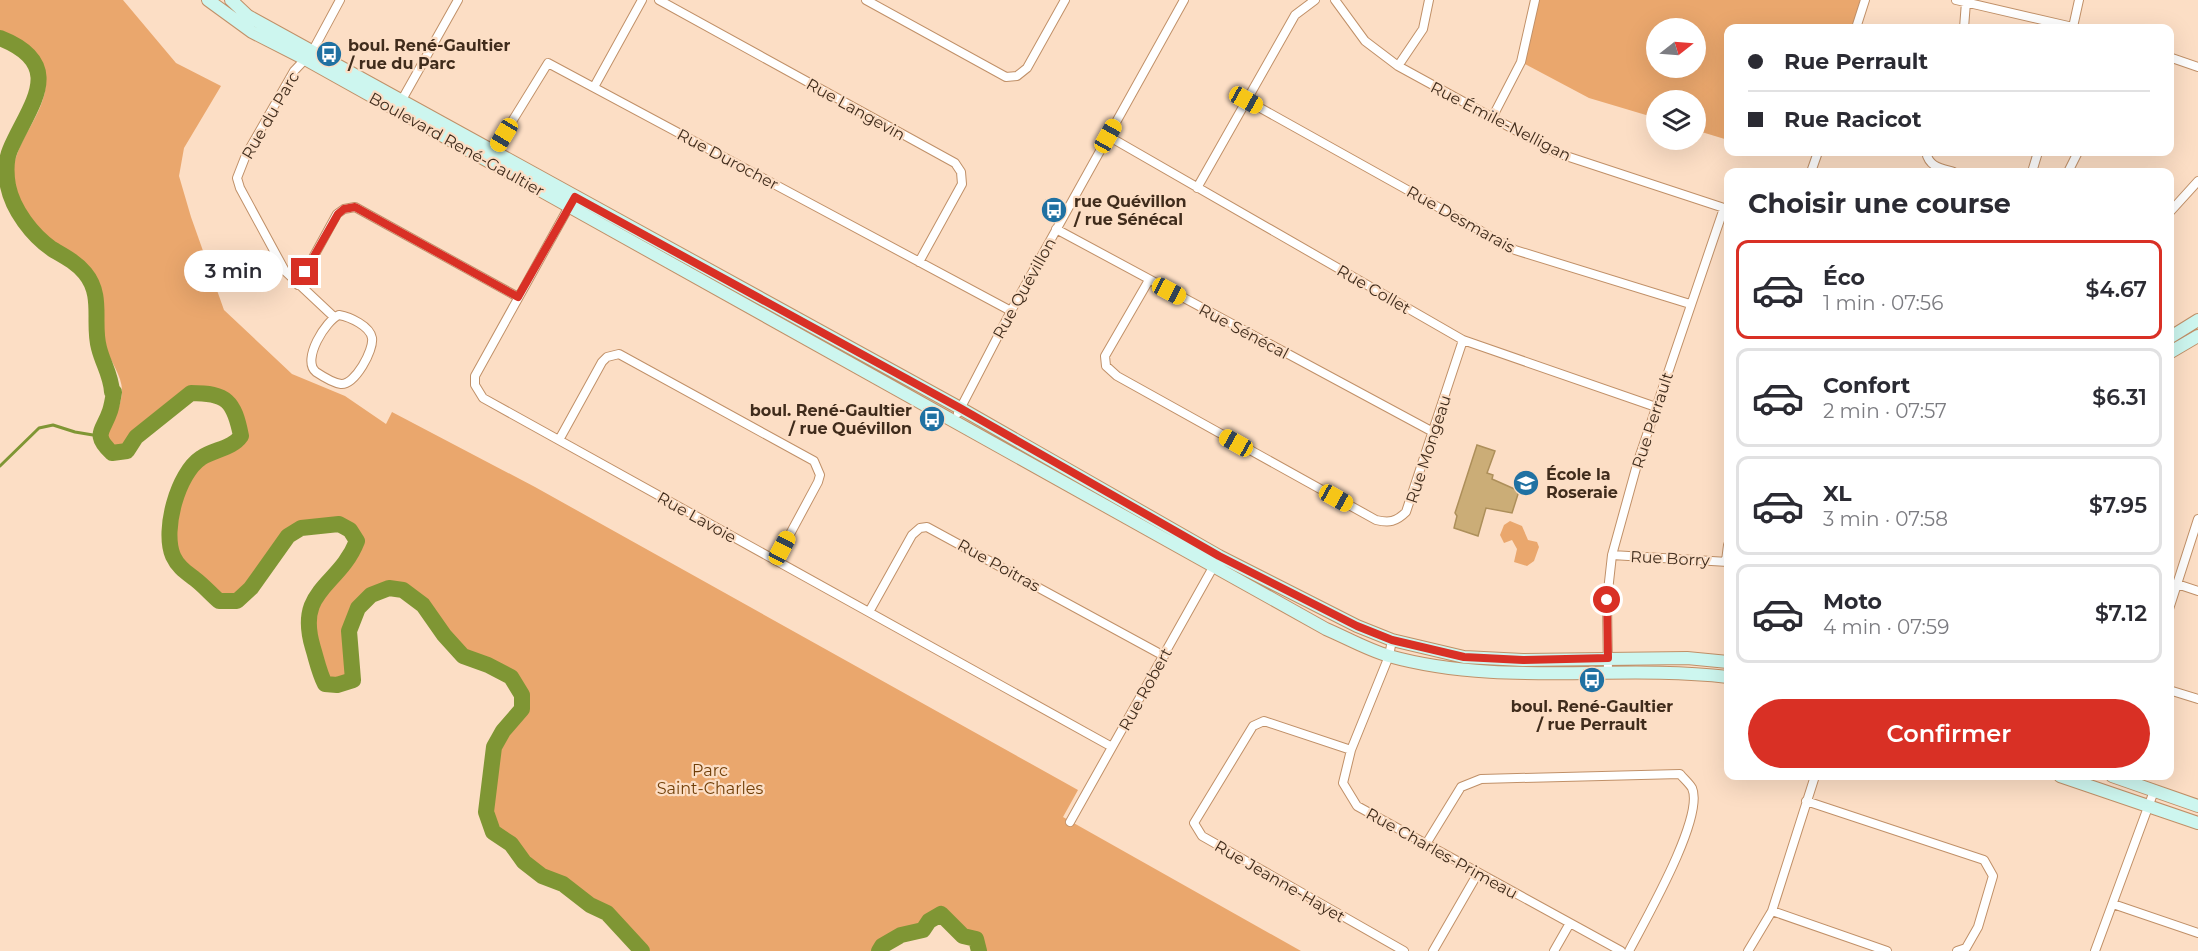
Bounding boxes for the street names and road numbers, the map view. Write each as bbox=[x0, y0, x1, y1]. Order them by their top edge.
street label: Rue du Parc bbox=[238, 68, 303, 162]
street label: Rue Langevin bbox=[803, 74, 909, 144]
street label: Rue Émile-Nelligan bbox=[1427, 78, 1574, 165]
street label: Boulevard René-Gaultier bbox=[366, 88, 548, 201]
street label: Rue Durocher bbox=[674, 125, 782, 194]
street label: Rue Desmarais bbox=[1403, 182, 1518, 257]
street label: Rue Quévillon bbox=[989, 235, 1060, 342]
street label: Rue Collet bbox=[1334, 261, 1414, 318]
street label: Rue Sénécal bbox=[1196, 300, 1292, 363]
street label: Rue Perrault bbox=[1628, 369, 1677, 471]
street label: Rue Mongeau bbox=[1402, 393, 1455, 506]
street label: Rue Lavoie bbox=[654, 488, 740, 547]
street label: Rue Poitras bbox=[954, 535, 1043, 596]
street label: Rue Borry bbox=[1630, 547, 1711, 570]
street label: Rue Robert bbox=[1115, 644, 1176, 734]
street label: Rue Charles-Primeau bbox=[1363, 804, 1521, 903]
street label: Rue Jeanne-Hayet bbox=[1211, 836, 1349, 927]

